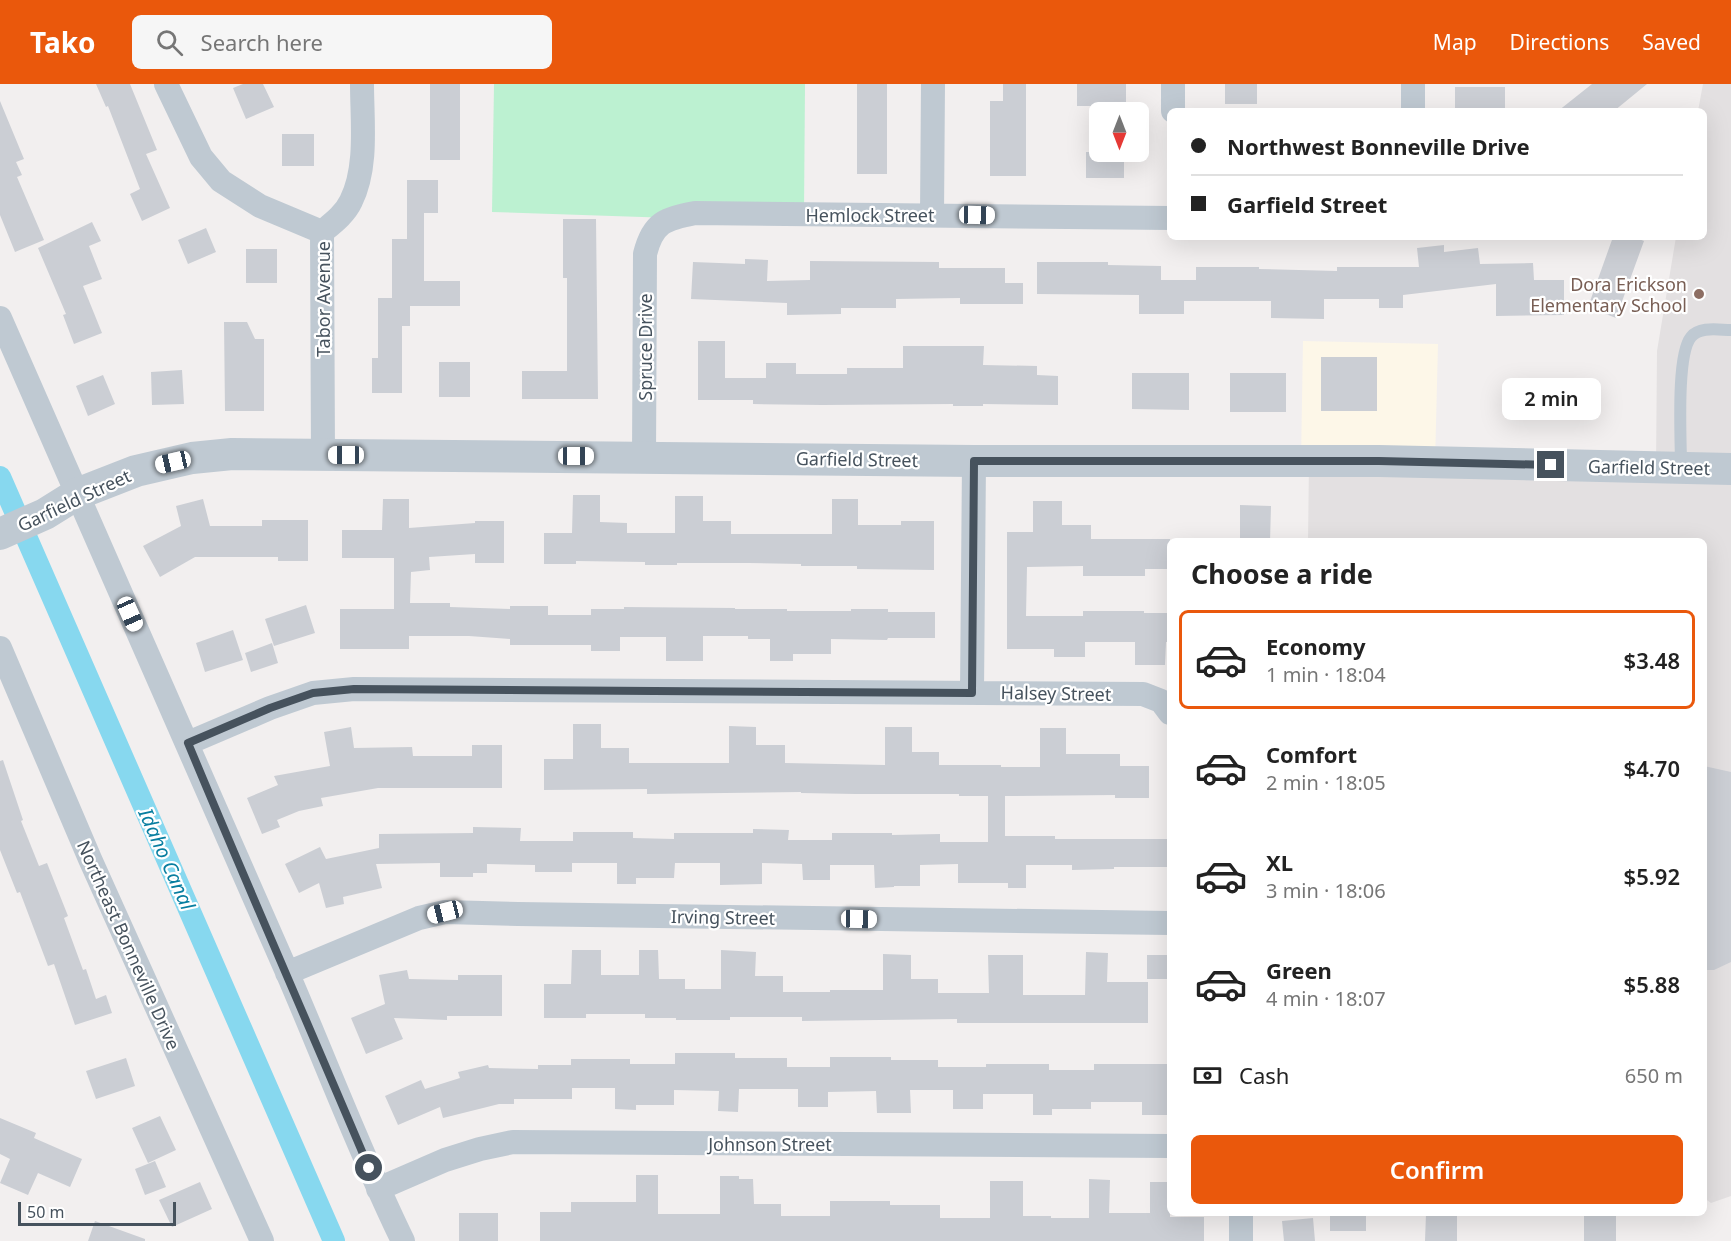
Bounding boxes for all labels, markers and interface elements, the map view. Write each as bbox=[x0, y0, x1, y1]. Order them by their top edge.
search box bbox=[132, 15, 552, 69]
text: Tako bbox=[30, 23, 96, 61]
icon: search bbox=[153, 26, 186, 59]
text: Search here bbox=[201, 27, 323, 57]
text: Map bbox=[1433, 28, 1477, 56]
text: Directions bbox=[1510, 28, 1609, 56]
text: Saved bbox=[1642, 28, 1701, 56]
north arrow bbox=[1089, 102, 1149, 162]
map controls bbox=[1089, 102, 1149, 162]
text: Northwest Bonneville Drive bbox=[1227, 131, 1530, 161]
text: Garfield Street bbox=[1227, 189, 1387, 219]
street label: Hemlock Street bbox=[805, 203, 935, 227]
car bbox=[959, 206, 995, 224]
street label: Tabor Avenue bbox=[311, 241, 335, 357]
place label: Dora Erickson Elementary School bbox=[1530, 272, 1687, 317]
marker: Dora Erickson Elementary School bbox=[1692, 287, 1706, 301]
street label: Spruce Drive bbox=[633, 293, 657, 401]
callout: 2 min bbox=[1502, 378, 1600, 420]
text: 2 min bbox=[1524, 385, 1579, 412]
car bbox=[328, 446, 364, 464]
street label: Garfield Street bbox=[796, 446, 919, 472]
car bbox=[558, 447, 594, 465]
car bbox=[153, 449, 193, 475]
route end bbox=[1537, 451, 1564, 478]
street label: Garfield Street bbox=[1588, 454, 1711, 480]
street label: Garfield Street bbox=[14, 463, 135, 537]
text: Choose a ride bbox=[1191, 555, 1373, 592]
car bbox=[114, 594, 146, 634]
text: Economy bbox=[1266, 631, 1365, 661]
icon: car bbox=[1194, 633, 1248, 687]
text: $3.48 bbox=[1624, 645, 1680, 675]
text: 1 min · 18:04 bbox=[1266, 661, 1386, 688]
street label: Halsey Street bbox=[1000, 680, 1112, 706]
text: Comfort bbox=[1266, 739, 1357, 769]
icon: car bbox=[1194, 741, 1248, 795]
text: $4.70 bbox=[1624, 753, 1680, 783]
text: 2 min · 18:05 bbox=[1266, 769, 1386, 796]
water label: Idaho Canal bbox=[132, 803, 202, 915]
street label: Northeast Bonneville Drive bbox=[72, 837, 186, 1053]
text: XL bbox=[1266, 847, 1293, 877]
icon: car bbox=[1194, 849, 1248, 903]
text: $5.92 bbox=[1624, 861, 1680, 891]
text: 3 min · 18:06 bbox=[1266, 877, 1386, 904]
car bbox=[425, 899, 465, 925]
street label: Irving Street bbox=[671, 904, 776, 930]
car bbox=[841, 910, 877, 928]
text: Green bbox=[1266, 955, 1332, 985]
icon: car bbox=[1194, 957, 1248, 1011]
text: $5.88 bbox=[1624, 969, 1680, 999]
text: 4 min · 18:07 bbox=[1266, 985, 1386, 1012]
icon: cash bbox=[1191, 1059, 1224, 1092]
text: Cash bbox=[1239, 1060, 1289, 1090]
text: 650 m bbox=[1625, 1062, 1683, 1089]
street label: Johnson Street bbox=[706, 1132, 832, 1156]
button: Confirm bbox=[1191, 1135, 1683, 1204]
route start bbox=[355, 1154, 382, 1181]
scale bar bbox=[18, 1199, 176, 1226]
text: 50 m bbox=[27, 1201, 64, 1223]

